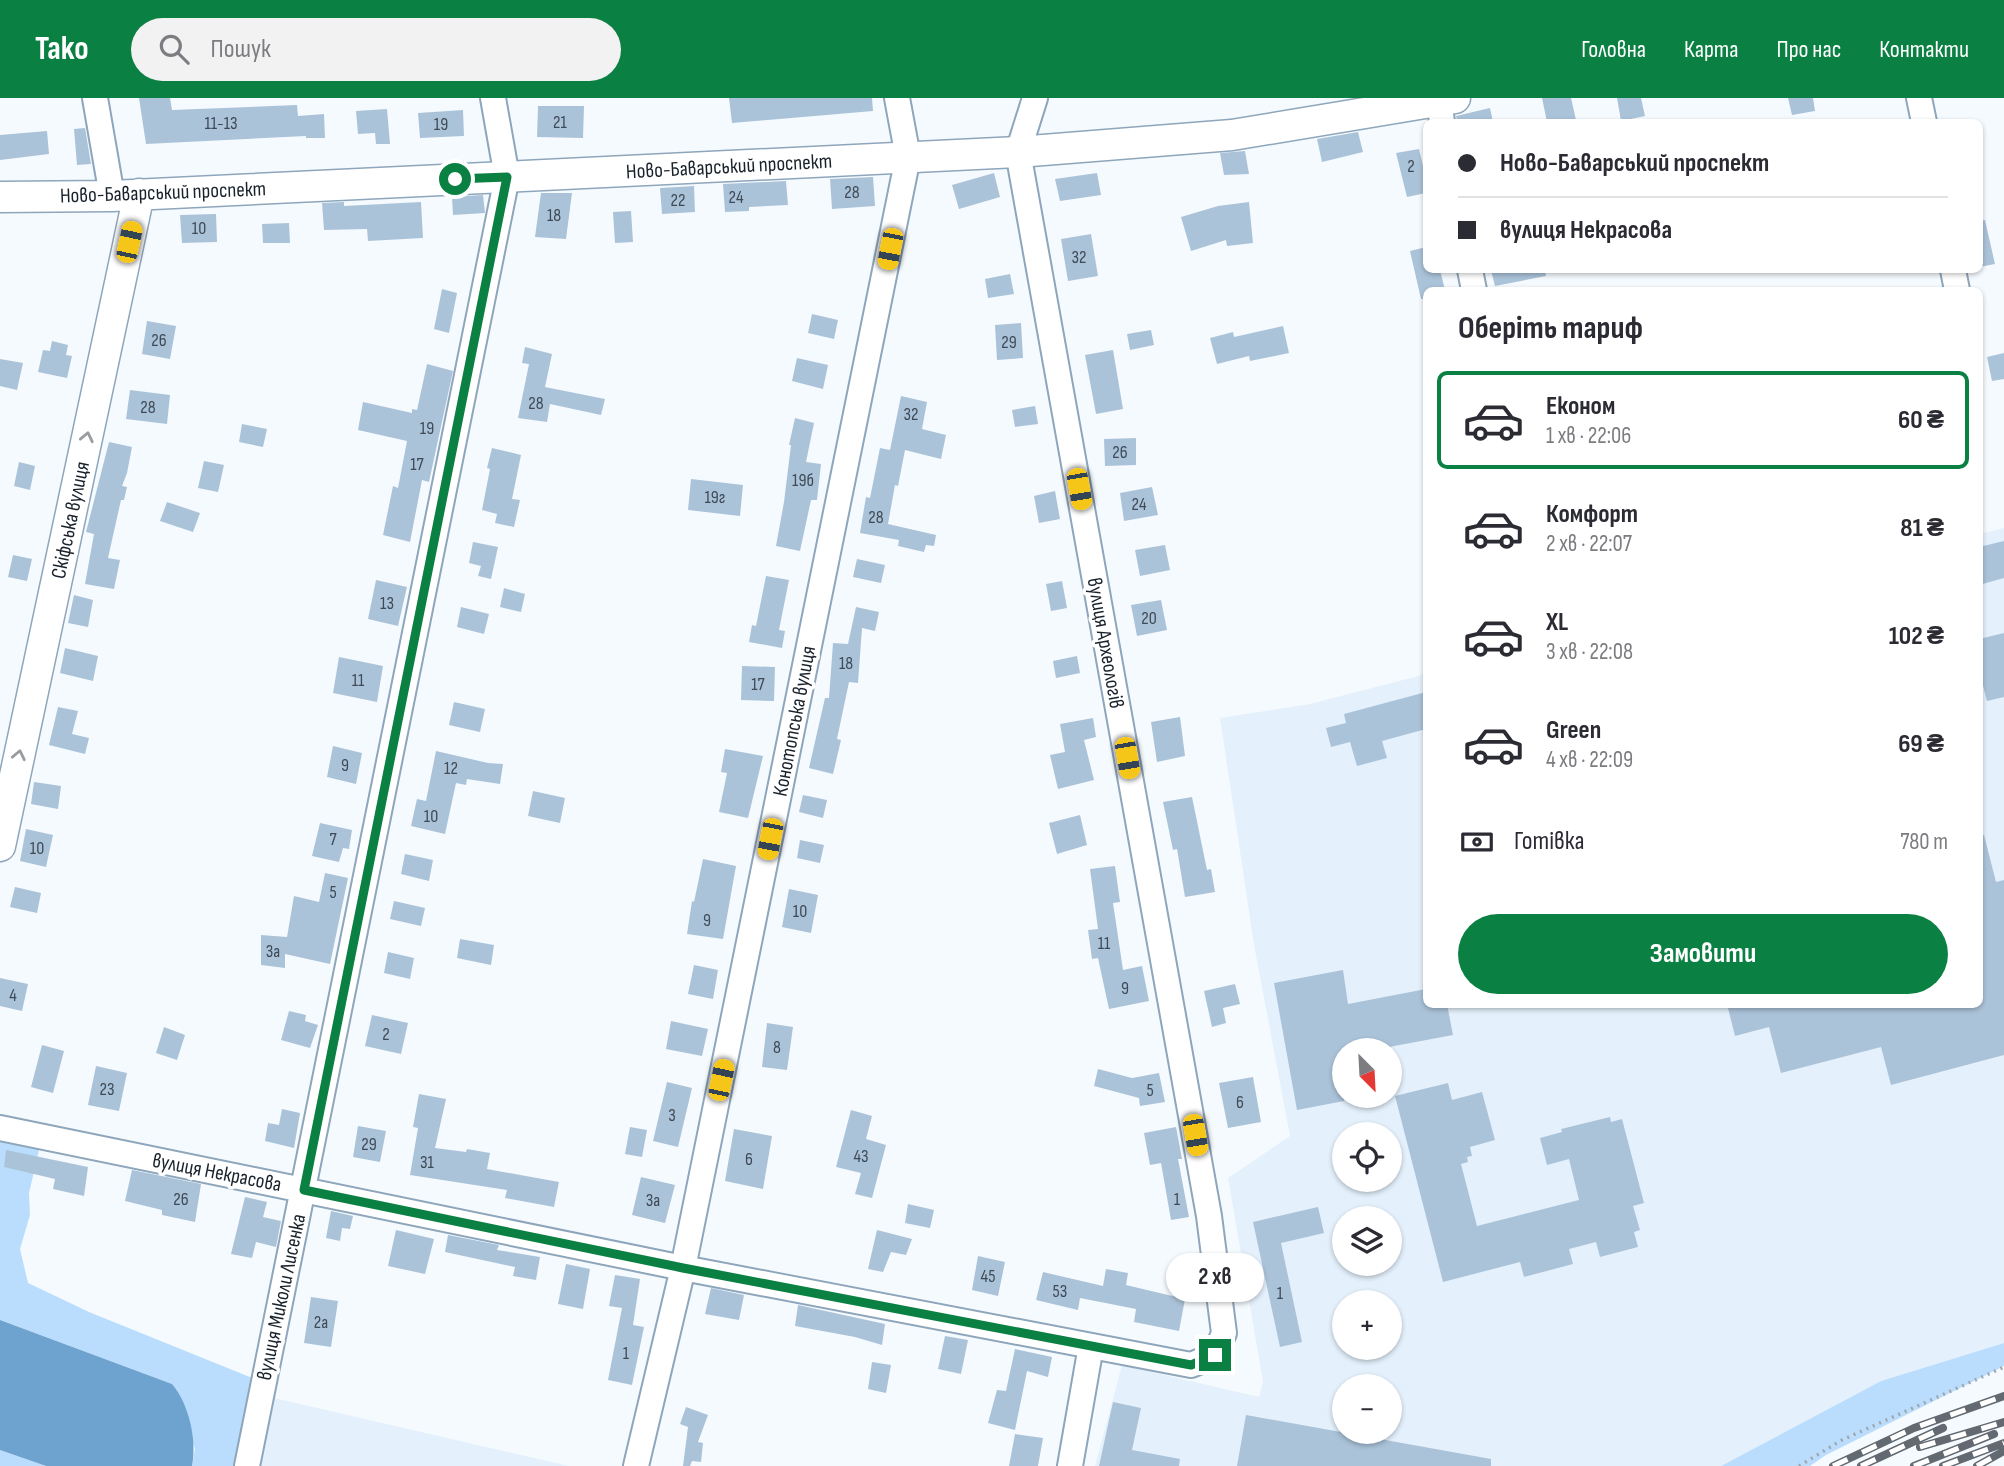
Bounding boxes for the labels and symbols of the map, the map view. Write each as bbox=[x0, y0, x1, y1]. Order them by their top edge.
house number: 21 bbox=[553, 112, 568, 133]
house number: 11-13 bbox=[204, 113, 238, 134]
house number: 19 bbox=[434, 114, 448, 135]
street label: Ново-Баварський проспект bbox=[625, 149, 833, 184]
house number: 2 bbox=[1407, 156, 1415, 177]
route start bbox=[439, 163, 471, 195]
street label: Ново-Баварський проспект bbox=[59, 176, 267, 209]
house number: 28 bbox=[844, 182, 860, 203]
house number: 24 bbox=[729, 187, 744, 208]
house number: 22 bbox=[671, 190, 685, 211]
house number: 18 bbox=[547, 205, 561, 226]
house number: 10 bbox=[192, 218, 206, 239]
car bbox=[115, 219, 144, 265]
car bbox=[876, 226, 905, 272]
house number: 32 bbox=[1072, 247, 1086, 268]
house number: 26 bbox=[151, 330, 167, 351]
house number: 29 bbox=[1001, 332, 1017, 353]
house number: 28 bbox=[528, 393, 544, 414]
house number: 28 bbox=[140, 397, 156, 418]
house number: 32 bbox=[904, 404, 918, 425]
house number: 19 bbox=[420, 418, 434, 439]
one-way arrow bbox=[79, 431, 94, 443]
house number: 26 bbox=[1112, 442, 1128, 463]
house number: 17 bbox=[410, 454, 425, 475]
street label: Скіфська вулиця bbox=[46, 459, 95, 581]
car bbox=[1066, 466, 1093, 512]
house number: 19б bbox=[792, 470, 814, 491]
house number: 19г bbox=[705, 487, 725, 508]
house number: 24 bbox=[1132, 494, 1147, 515]
house number: 28 bbox=[868, 507, 884, 528]
street label: вулиця Археологів bbox=[1082, 576, 1129, 710]
house number: 13 bbox=[380, 593, 394, 614]
house number: 20 bbox=[1141, 608, 1157, 629]
street label: Конотопська вулиця bbox=[768, 644, 821, 798]
house number: 18 bbox=[839, 653, 853, 674]
house number: 11 bbox=[352, 670, 365, 691]
house number: 17 bbox=[751, 674, 766, 695]
car bbox=[1114, 735, 1141, 781]
one-way arrow bbox=[11, 750, 26, 762]
house number: 9 bbox=[341, 755, 349, 776]
house number: 12 bbox=[444, 758, 458, 779]
house number: 10 bbox=[424, 806, 438, 827]
car bbox=[756, 816, 785, 862]
house number: 7 bbox=[329, 829, 337, 850]
house number: 10 bbox=[30, 838, 44, 859]
house number: 5 bbox=[329, 882, 337, 903]
house number: 10 bbox=[793, 901, 807, 922]
house number: 9 bbox=[703, 910, 711, 931]
house number: 11 bbox=[1098, 933, 1111, 954]
house number: 3а bbox=[266, 941, 280, 962]
house number: 9 bbox=[1121, 978, 1129, 999]
house number: 4 bbox=[9, 985, 17, 1006]
house number: 2 bbox=[382, 1024, 390, 1045]
house number: 8 bbox=[773, 1037, 781, 1058]
north arrow bbox=[1332, 1038, 1402, 1108]
car bbox=[707, 1057, 736, 1103]
house number: 23 bbox=[100, 1079, 115, 1100]
house number: 5 bbox=[1146, 1080, 1154, 1101]
house number: 6 bbox=[1236, 1092, 1244, 1113]
house number: 3 bbox=[668, 1105, 676, 1126]
car bbox=[1182, 1112, 1209, 1158]
house number: 29 bbox=[361, 1134, 377, 1155]
house number: 43 bbox=[853, 1146, 869, 1167]
street label: вулиця Некрасова bbox=[150, 1148, 284, 1197]
house number: 6 bbox=[745, 1149, 753, 1170]
house number: 31 bbox=[420, 1152, 435, 1173]
house number: 26 bbox=[173, 1189, 189, 1210]
house number: 1 bbox=[1174, 1189, 1181, 1210]
house number: 3а bbox=[646, 1190, 660, 1211]
street label: вулиця Миколи Лисенка bbox=[252, 1212, 311, 1383]
callout: 2 хв bbox=[1166, 1254, 1264, 1302]
house number: 45 bbox=[981, 1266, 995, 1287]
house number: 53 bbox=[1053, 1281, 1067, 1302]
house number: 1 bbox=[1277, 1283, 1284, 1304]
house number: 2а bbox=[314, 1312, 328, 1333]
route end bbox=[1199, 1339, 1231, 1371]
house number: 1 bbox=[623, 1343, 630, 1364]

